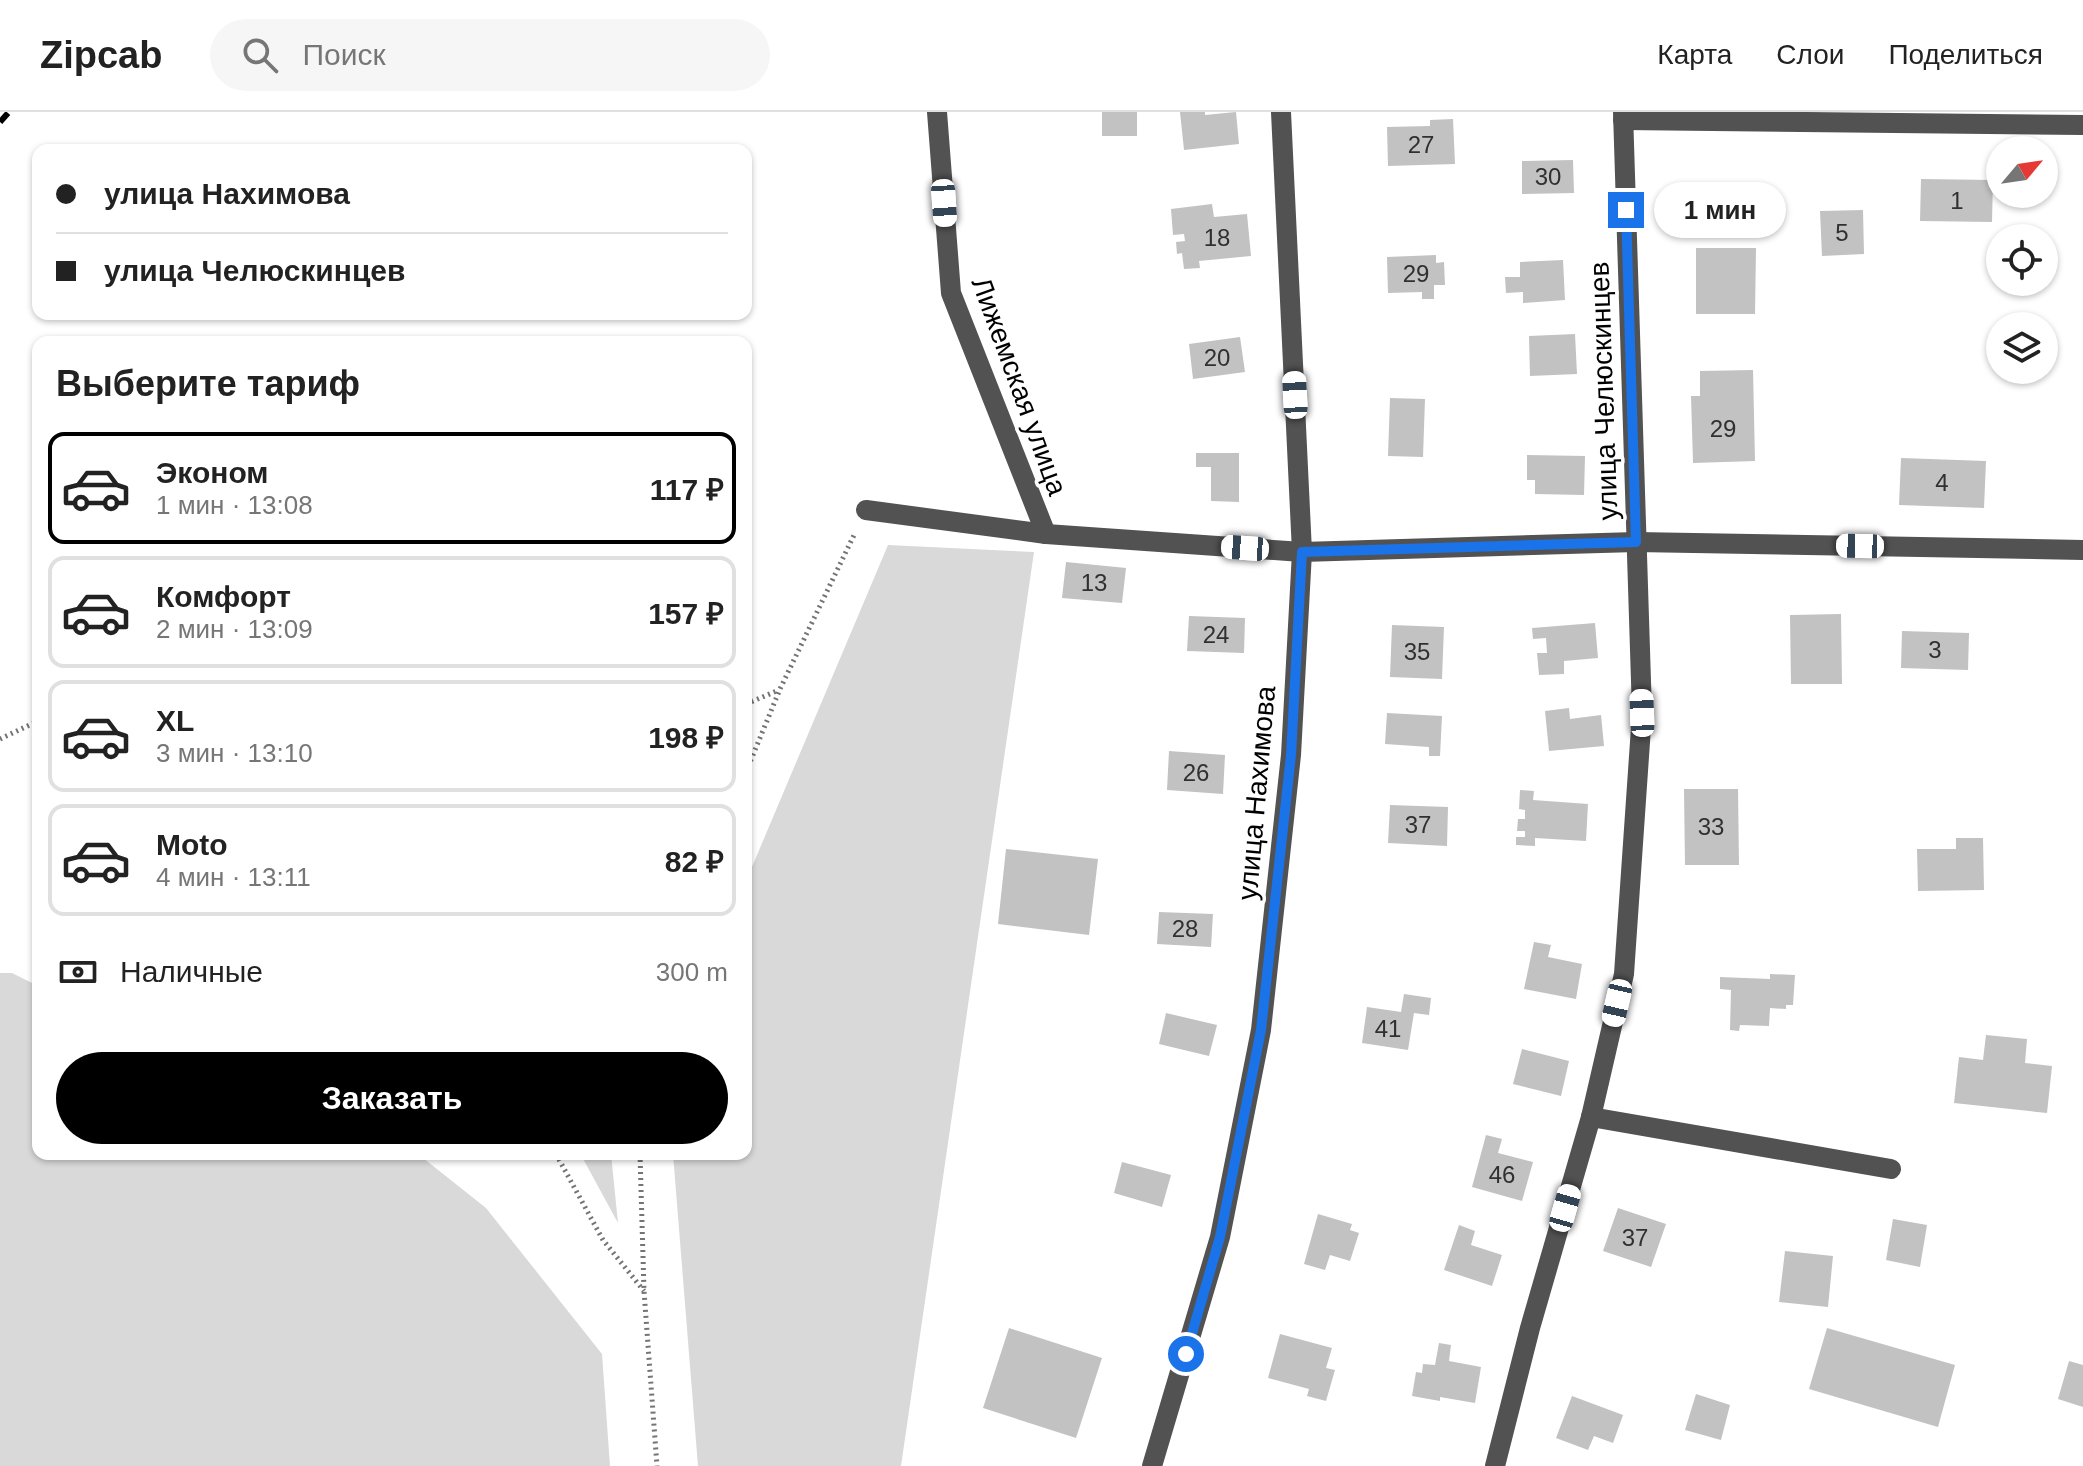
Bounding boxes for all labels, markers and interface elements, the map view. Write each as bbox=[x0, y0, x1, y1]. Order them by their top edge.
search box bbox=[210, 19, 770, 91]
icon: search bbox=[238, 33, 282, 77]
text: Zipcab bbox=[40, 34, 162, 76]
text: Поиск bbox=[302, 38, 386, 71]
text: Карта bbox=[1657, 39, 1732, 70]
text: Слои bbox=[1776, 39, 1844, 70]
text: Поделиться bbox=[1888, 39, 2043, 70]
house number: 27 bbox=[1408, 131, 1434, 158]
north arrow bbox=[1986, 136, 2058, 208]
map controls bbox=[1986, 136, 2058, 384]
house number: 30 bbox=[1535, 163, 1561, 190]
text: улица Нахимова bbox=[104, 177, 350, 210]
car bbox=[930, 178, 958, 228]
callout: 1 мин bbox=[1654, 182, 1786, 238]
house number: 1 bbox=[1950, 187, 1964, 214]
route end bbox=[1608, 192, 1644, 228]
text: 1 мин bbox=[1684, 195, 1756, 225]
house number: 5 bbox=[1835, 219, 1849, 246]
house number: 18 bbox=[1204, 224, 1230, 251]
button: locate bbox=[1986, 224, 2058, 296]
text: улица Челюскинцев bbox=[104, 254, 406, 287]
house number: 29 bbox=[1403, 260, 1429, 287]
street label: улица Челюскинцев bbox=[1583, 261, 1624, 521]
street label: Лижемская улица bbox=[966, 273, 1074, 500]
button: layers bbox=[1986, 312, 2058, 384]
house number: 20 bbox=[1204, 344, 1230, 371]
text: Выберите тариф bbox=[56, 363, 360, 404]
car bbox=[1282, 370, 1308, 420]
house number: 29 bbox=[1710, 415, 1736, 442]
icon: car bbox=[60, 452, 132, 524]
text: Эконом bbox=[156, 456, 269, 489]
house number: 4 bbox=[1935, 469, 1949, 496]
text: 117 ₽ bbox=[650, 473, 724, 506]
text: 1 мин · 13:08 bbox=[156, 490, 313, 520]
car bbox=[1220, 534, 1270, 562]
car bbox=[1836, 534, 1884, 558]
house number: 13 bbox=[1081, 569, 1107, 596]
icon: car bbox=[60, 576, 132, 648]
text: Комфорт bbox=[156, 580, 291, 613]
text: 157 ₽ bbox=[648, 597, 724, 630]
text: 2 мин · 13:09 bbox=[156, 614, 313, 644]
house number: 24 bbox=[1203, 621, 1229, 648]
house number: 3 bbox=[1928, 636, 1942, 663]
house number: 35 bbox=[1404, 638, 1430, 665]
street label: улица Нахимова bbox=[1232, 684, 1281, 902]
car bbox=[1629, 689, 1655, 737]
icon: car bbox=[60, 700, 132, 772]
text: XL bbox=[156, 704, 194, 737]
text: 198 ₽ bbox=[648, 721, 724, 754]
text: 3 мин · 13:10 bbox=[156, 738, 313, 768]
house number: 26 bbox=[1183, 759, 1209, 786]
house number: 37 bbox=[1405, 811, 1431, 838]
house number: 33 bbox=[1698, 813, 1724, 840]
icon: car bbox=[60, 824, 132, 896]
text: Moto bbox=[156, 828, 228, 861]
text: 82 ₽ bbox=[665, 845, 724, 878]
text: 4 мин · 13:11 bbox=[156, 862, 311, 892]
house number: 28 bbox=[1172, 915, 1198, 942]
icon: cash bbox=[56, 950, 100, 994]
text: Наличные bbox=[120, 955, 263, 988]
text: 300 m bbox=[656, 957, 728, 987]
car bbox=[1600, 977, 1634, 1029]
house number: 41 bbox=[1375, 1015, 1401, 1042]
button: Заказать bbox=[56, 1052, 728, 1144]
house number: 46 bbox=[1489, 1161, 1515, 1188]
car bbox=[1547, 1182, 1583, 1234]
house number: 37 bbox=[1622, 1224, 1648, 1251]
route start bbox=[1168, 1336, 1204, 1372]

